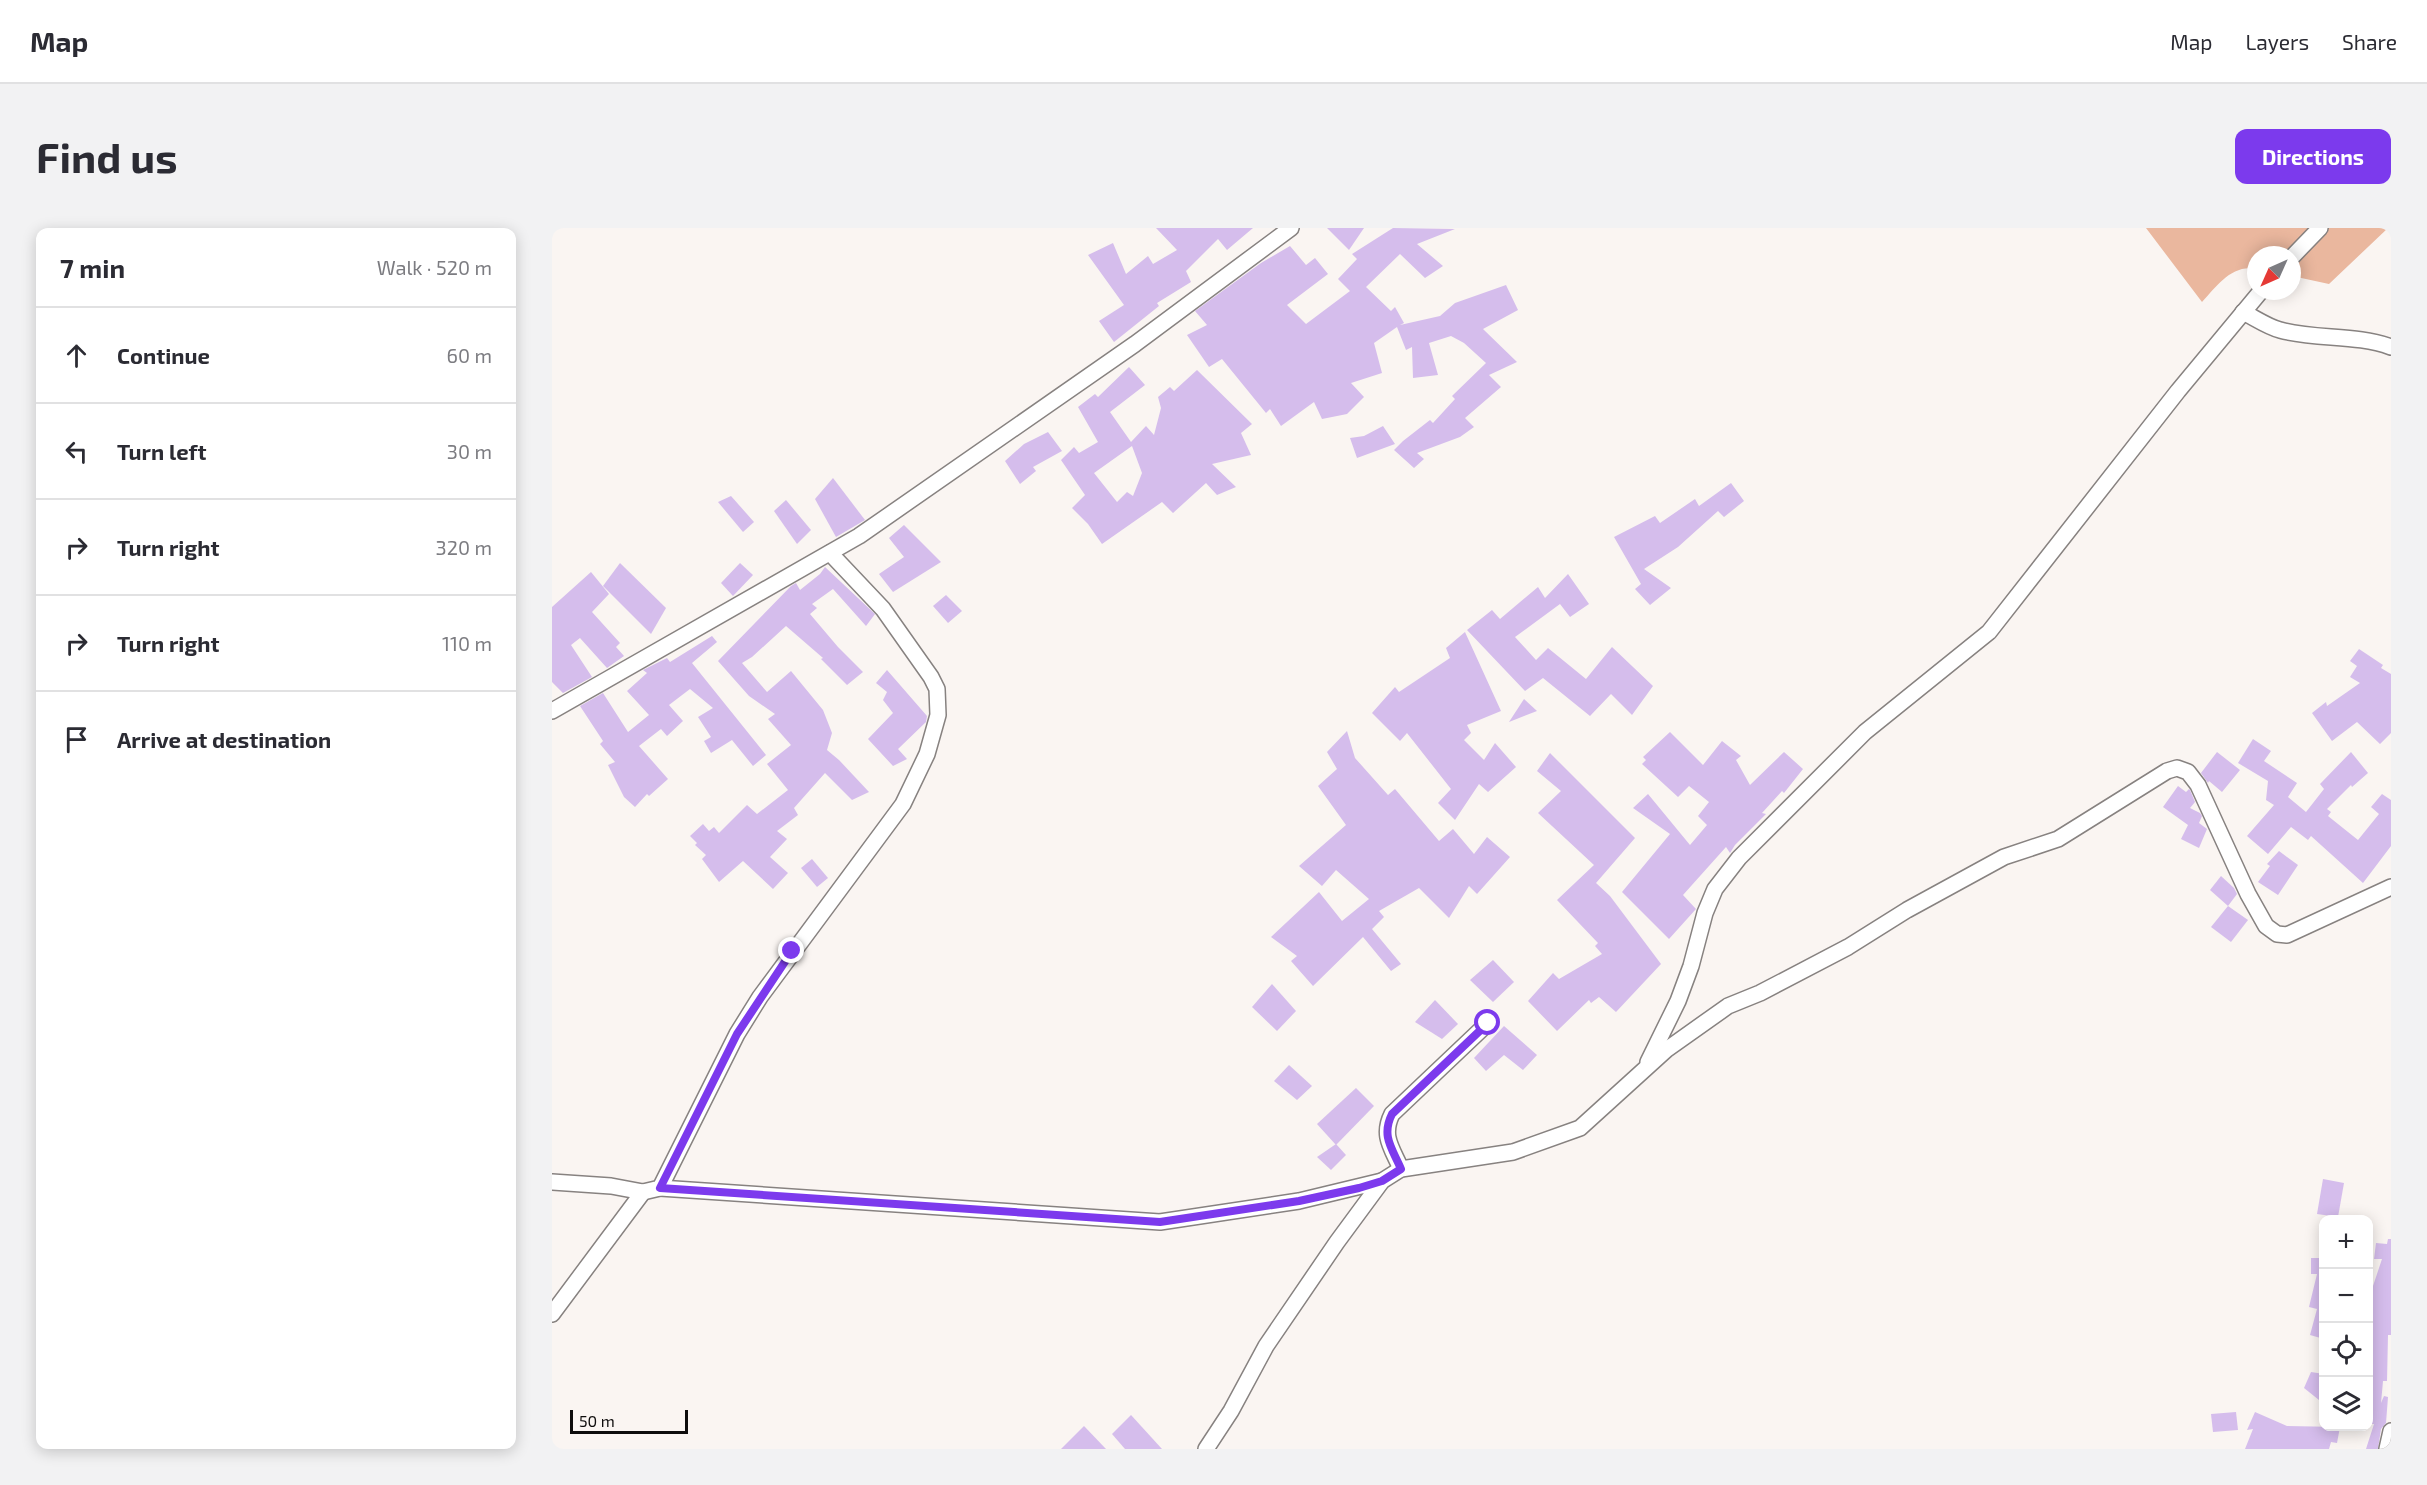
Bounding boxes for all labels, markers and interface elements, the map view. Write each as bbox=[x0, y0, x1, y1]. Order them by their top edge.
text: Map bbox=[30, 24, 88, 58]
text: Map bbox=[2170, 29, 2212, 54]
text: Layers bbox=[2245, 29, 2309, 54]
text: Share bbox=[2342, 29, 2397, 54]
button: Directions bbox=[2235, 129, 2391, 184]
text: Find us bbox=[36, 131, 178, 181]
north arrow bbox=[2247, 246, 2301, 300]
text: 7 min bbox=[60, 252, 125, 283]
text: Walk · 520 m bbox=[377, 255, 492, 279]
icon: ahead bbox=[60, 339, 93, 372]
text: Continue bbox=[117, 342, 210, 368]
text: 60 m bbox=[447, 343, 492, 367]
icon: left bbox=[60, 435, 93, 468]
text: Turn left bbox=[117, 438, 206, 464]
text: 30 m bbox=[447, 439, 492, 463]
icon: right bbox=[60, 531, 93, 564]
text: Turn right bbox=[117, 534, 219, 560]
text: 320 m bbox=[436, 535, 492, 559]
icon: right bbox=[60, 627, 93, 660]
text: Turn right bbox=[117, 630, 219, 656]
text: 110 m bbox=[442, 631, 492, 655]
icon: arrive bbox=[60, 723, 93, 756]
text: Arrive at destination bbox=[117, 726, 331, 752]
route end bbox=[778, 937, 804, 963]
route start bbox=[1474, 1009, 1500, 1035]
map controls bbox=[2319, 1215, 2373, 1431]
button: + bbox=[2319, 1215, 2373, 1269]
button: − bbox=[2319, 1269, 2373, 1323]
button: locate bbox=[2319, 1323, 2373, 1377]
button: layers bbox=[2319, 1377, 2373, 1431]
scale bar bbox=[570, 1407, 688, 1434]
text: 50 m bbox=[579, 1411, 615, 1430]

